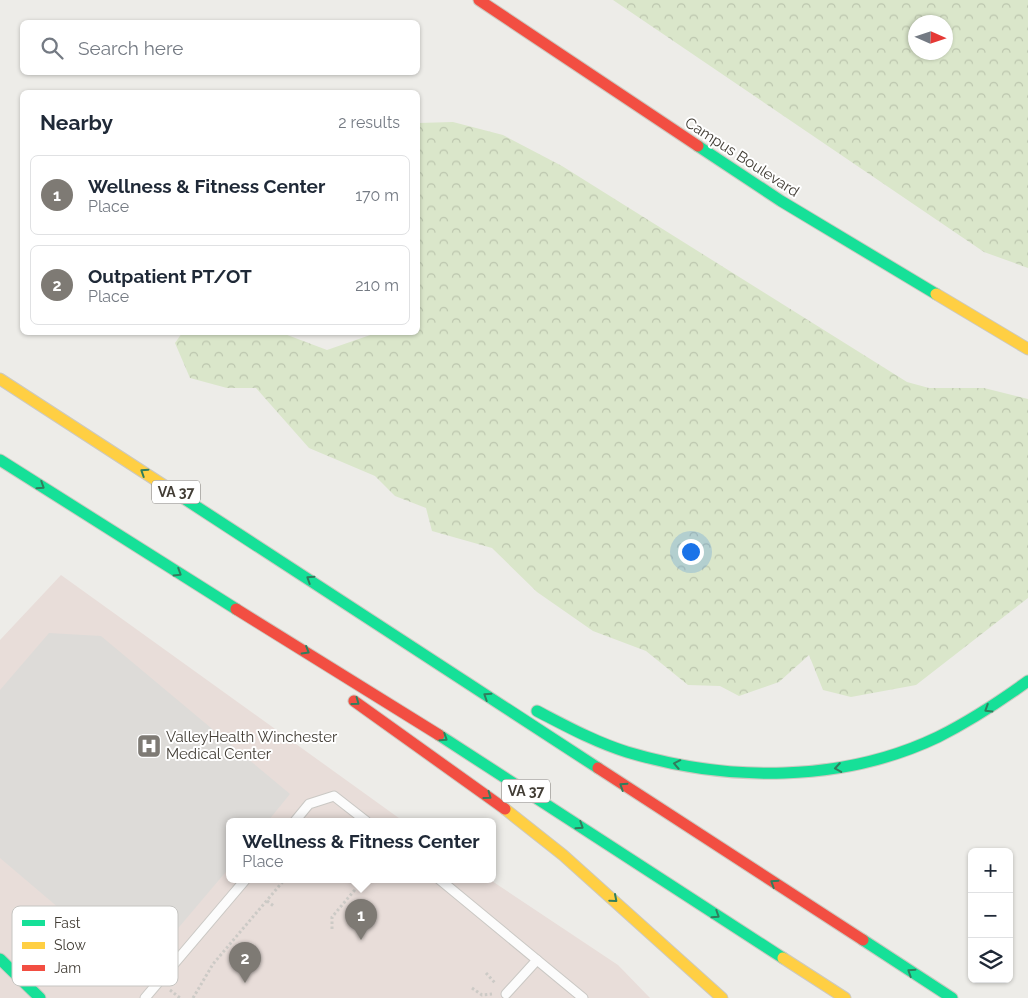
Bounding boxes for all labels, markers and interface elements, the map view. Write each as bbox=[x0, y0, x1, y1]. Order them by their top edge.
north arrow bbox=[908, 15, 953, 60]
search box bbox=[20, 20, 420, 75]
icon: search bbox=[38, 34, 66, 62]
text: Search here bbox=[78, 37, 184, 59]
text: Nearby bbox=[40, 110, 113, 135]
text: 2 results bbox=[338, 113, 400, 132]
street label: Campus Boulevard bbox=[682, 113, 802, 201]
text: Wellness & Fitness Center bbox=[88, 175, 325, 197]
text: 1 bbox=[53, 186, 61, 205]
text: 170 m bbox=[355, 186, 399, 205]
text: Place bbox=[88, 197, 129, 216]
text: Outpatient PT/OT bbox=[88, 265, 252, 287]
text: 2 bbox=[52, 276, 62, 295]
text: 210 m bbox=[355, 276, 399, 295]
text: Place bbox=[88, 287, 129, 306]
one-way arrow bbox=[140, 469, 150, 478]
one-way arrow bbox=[35, 480, 45, 489]
road number: VA 37 bbox=[152, 481, 200, 504]
your location bbox=[678, 539, 704, 565]
one-way arrow bbox=[173, 567, 182, 576]
one-way arrow bbox=[306, 576, 315, 586]
one-way arrow bbox=[301, 645, 310, 655]
one-way arrow bbox=[484, 693, 493, 702]
one-way arrow bbox=[350, 696, 360, 705]
one-way arrow bbox=[985, 702, 994, 712]
place label: ValleyHealth Winchester Medical Center bbox=[166, 728, 338, 763]
one-way arrow bbox=[438, 731, 447, 741]
hospital icon: ValleyHealth Winchester Medical Center bbox=[136, 733, 162, 759]
one-way arrow bbox=[672, 759, 681, 770]
one-way arrow bbox=[834, 763, 843, 773]
road number: VA 37 bbox=[502, 779, 550, 802]
one-way arrow bbox=[620, 782, 629, 792]
one-way arrow bbox=[483, 790, 492, 800]
popup bbox=[226, 818, 496, 883]
one-way arrow bbox=[574, 820, 584, 829]
text: Wellness & Fitness Center bbox=[242, 830, 480, 852]
map controls bbox=[968, 848, 1013, 983]
button: + bbox=[968, 848, 1013, 893]
text: Place bbox=[242, 852, 283, 871]
one-way arrow bbox=[771, 880, 780, 890]
button: − bbox=[968, 893, 1013, 938]
one-way arrow bbox=[609, 894, 618, 903]
pin: 1 bbox=[345, 899, 377, 940]
legend bbox=[12, 906, 178, 986]
one-way arrow bbox=[711, 909, 720, 918]
text: Fast bbox=[54, 915, 81, 931]
text: Slow bbox=[54, 937, 86, 953]
button: layers bbox=[968, 938, 1013, 983]
pin: 2 bbox=[229, 942, 261, 983]
text: Jam bbox=[54, 960, 81, 976]
one-way arrow bbox=[907, 968, 916, 978]

